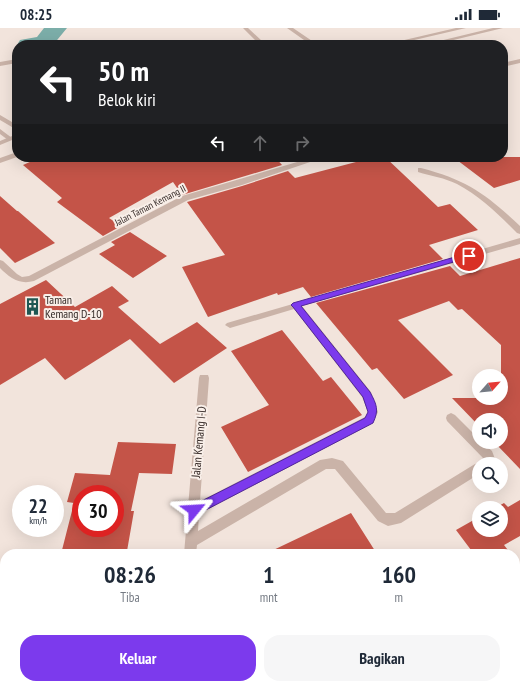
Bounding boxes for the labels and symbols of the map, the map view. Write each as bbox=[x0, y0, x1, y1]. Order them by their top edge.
street label: Jalan Taman Kemang II bbox=[111, 182, 188, 229]
pin bbox=[452, 239, 486, 273]
place label: Taman Kemang D-10 bbox=[45, 292, 102, 321]
building icon: Taman Kemang D-10 bbox=[22, 297, 42, 317]
north arrow bbox=[472, 369, 508, 405]
street label: Jalan Kemang I-D bbox=[188, 406, 209, 479]
speed limit sign: 30 bbox=[72, 485, 124, 537]
position arrow bbox=[173, 489, 215, 531]

